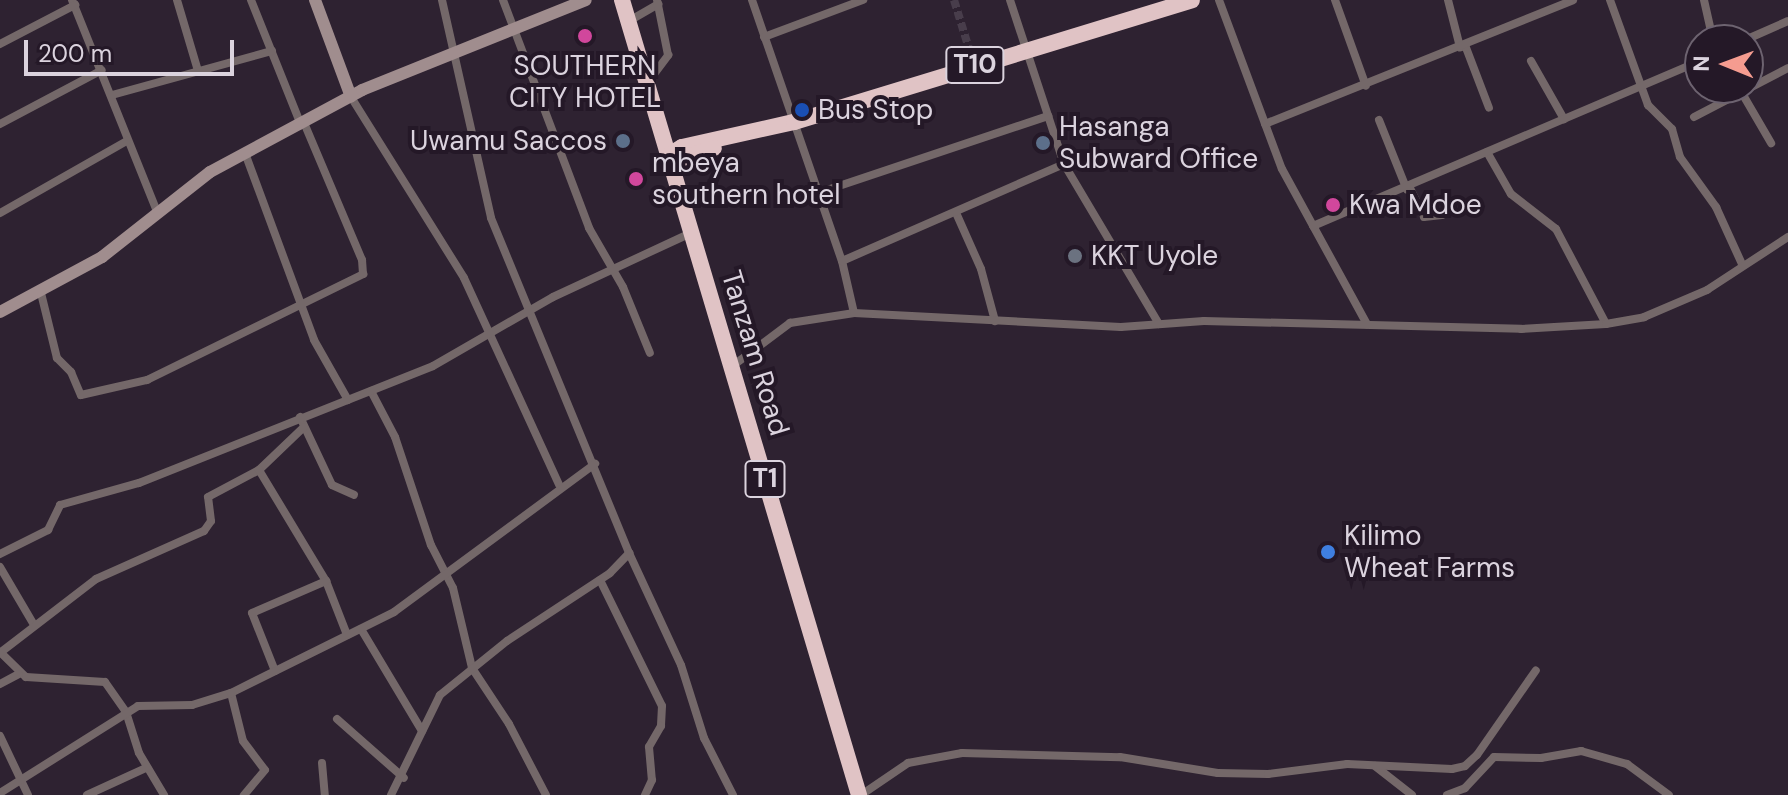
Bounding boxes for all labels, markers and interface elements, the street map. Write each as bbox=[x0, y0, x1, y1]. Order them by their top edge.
scale bar bbox=[28, 24, 238, 74]
north arrow bbox=[1684, 24, 1764, 104]
marker: SOUTHERN CITY HOTEL bbox=[576, 27, 594, 45]
text: 200 m bbox=[38, 38, 112, 69]
road number: T10 bbox=[945, 43, 1005, 87]
place label: SOUTHERN CITY HOTEL bbox=[509, 49, 661, 115]
text: N bbox=[1687, 55, 1716, 72]
place label: Bus Stop bbox=[818, 93, 933, 127]
marker: Bus Stop bbox=[793, 101, 811, 119]
place label: Hasanga Subward Office bbox=[1059, 110, 1258, 176]
place label: Uwamu Saccos bbox=[410, 124, 607, 158]
marker: Uwamu Saccos bbox=[614, 132, 632, 150]
marker: Hasanga Subward Office bbox=[1034, 134, 1052, 152]
place label: mbeya southern hotel bbox=[652, 146, 840, 212]
marker: mbeya southern hotel bbox=[627, 170, 645, 188]
place label: Kwa Mdoe bbox=[1349, 188, 1482, 222]
marker: Kwa Mdoe bbox=[1324, 196, 1342, 214]
place label: KKT Uyole bbox=[1091, 239, 1218, 273]
marker: KKT Uyole bbox=[1066, 247, 1084, 265]
street label: Tanzam Road bbox=[714, 267, 796, 439]
road number: T1 bbox=[743, 457, 787, 501]
place label: Kilimo Wheat Farms bbox=[1344, 519, 1515, 585]
marker: Kilimo Wheat Farms bbox=[1319, 543, 1337, 561]

